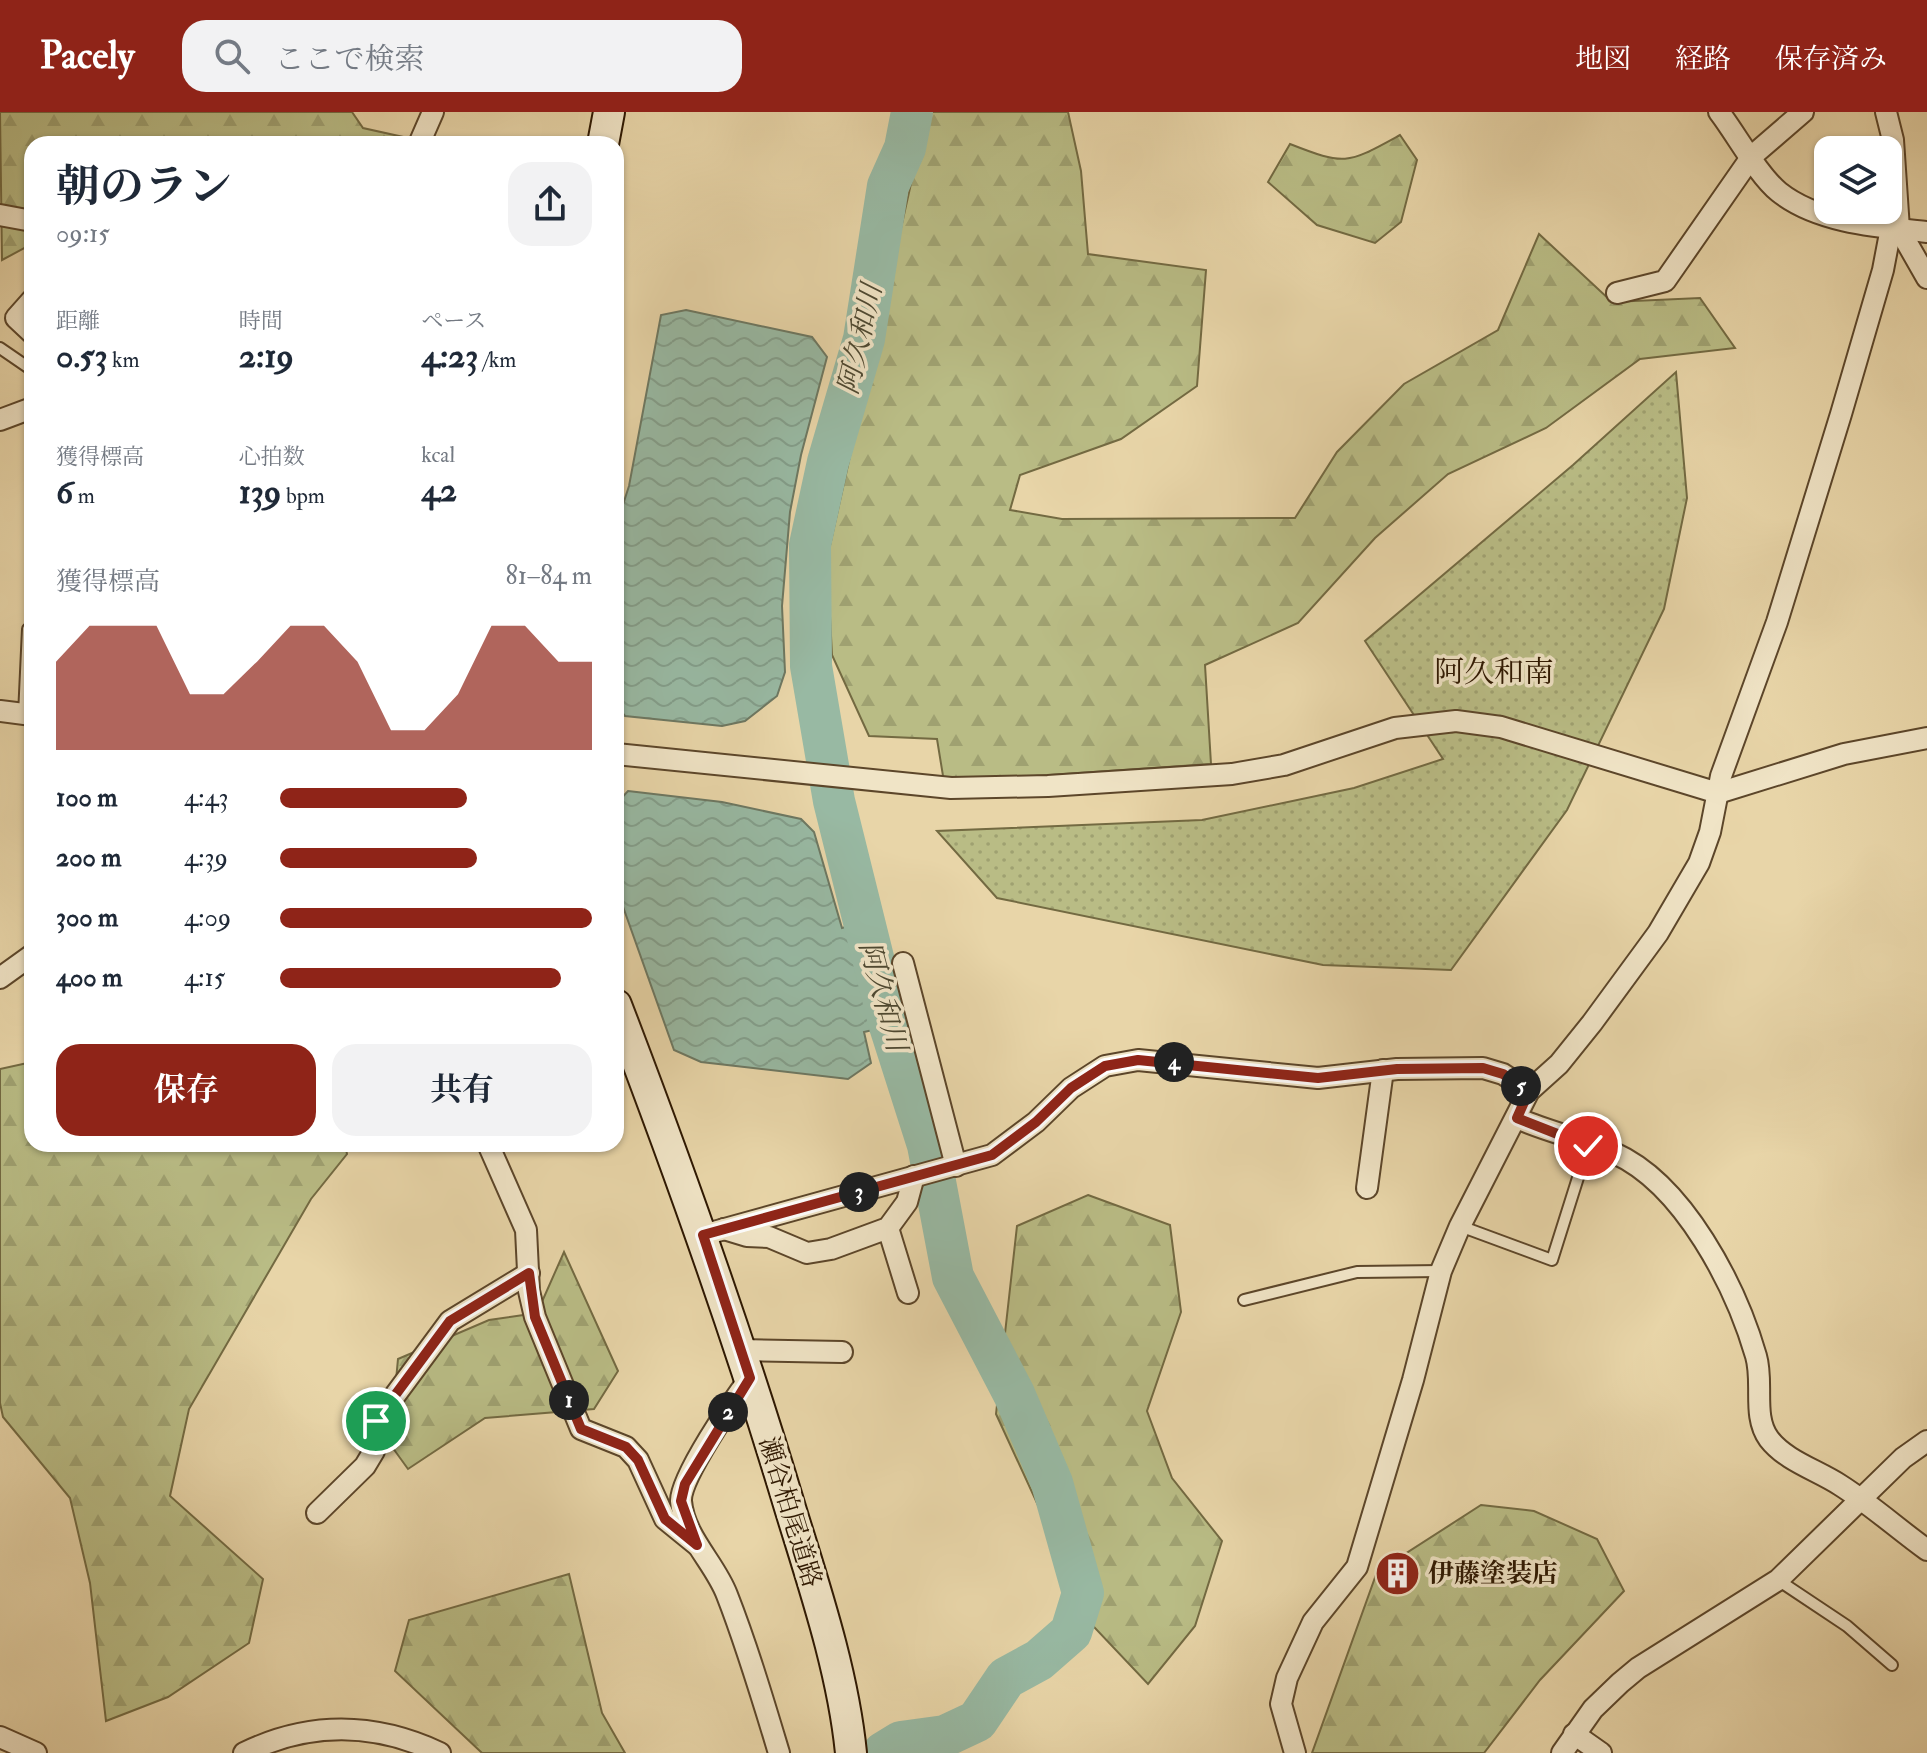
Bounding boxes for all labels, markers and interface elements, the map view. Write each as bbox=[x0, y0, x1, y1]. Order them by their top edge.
search box bbox=[182, 20, 742, 92]
text: Pacely bbox=[40, 32, 134, 80]
icon: search bbox=[210, 34, 254, 78]
text: ここで検索 bbox=[274, 41, 424, 78]
text: 地図 bbox=[1575, 42, 1631, 77]
text: 経路 bbox=[1675, 42, 1731, 77]
text: 保存済み bbox=[1775, 42, 1887, 77]
map controls bbox=[1814, 136, 1902, 224]
button: layers bbox=[1814, 136, 1902, 224]
text: 朝のラン bbox=[56, 160, 232, 215]
button: share bbox=[508, 162, 592, 246]
text: 09:15 bbox=[56, 218, 110, 250]
water label: 阿久和川 bbox=[831, 278, 891, 398]
text: 距離 bbox=[56, 307, 100, 335]
text: 時間 bbox=[239, 307, 283, 335]
text: ペース bbox=[421, 307, 486, 335]
text: 0.53 bbox=[56, 335, 107, 378]
text: 2:19 bbox=[239, 335, 294, 378]
text: 4:23 bbox=[421, 335, 478, 378]
text: km bbox=[107, 346, 140, 374]
text: /km bbox=[478, 346, 516, 374]
text: kcal bbox=[421, 441, 455, 469]
text: 獲得標高 bbox=[56, 443, 144, 471]
text: 心拍数 bbox=[239, 443, 305, 471]
text: 42 bbox=[421, 469, 457, 512]
text: 6 bbox=[56, 471, 73, 514]
text: 139 bbox=[239, 471, 281, 514]
text: m bbox=[73, 482, 95, 510]
text: bpm bbox=[281, 482, 325, 510]
text: 81–84 m bbox=[506, 560, 592, 592]
text: 獲得標高 bbox=[56, 566, 160, 598]
district label: 阿久和南 bbox=[1434, 654, 1554, 691]
text: 100 m bbox=[56, 782, 117, 814]
text: 4:43 bbox=[184, 782, 228, 814]
text: 200 m bbox=[56, 842, 121, 874]
text: 4:39 bbox=[184, 842, 228, 874]
text: 300 m bbox=[56, 902, 118, 934]
text: 4:09 bbox=[184, 902, 231, 934]
water label: 阿久和川 bbox=[851, 938, 915, 1058]
text: 400 m bbox=[56, 962, 122, 994]
text: 4:15 bbox=[184, 962, 225, 994]
pin: 4 bbox=[1154, 1042, 1194, 1082]
button: 保存 bbox=[56, 1044, 316, 1136]
button: 共有 bbox=[332, 1044, 592, 1136]
text: 4 bbox=[1168, 1048, 1180, 1076]
pin: 5 bbox=[1501, 1066, 1541, 1106]
text: 5 bbox=[1516, 1072, 1526, 1100]
pin bbox=[1554, 1112, 1622, 1180]
icon: check bbox=[1566, 1124, 1610, 1168]
pin: 3 bbox=[839, 1172, 879, 1212]
text: 3 bbox=[855, 1178, 863, 1206]
pin: 1 bbox=[549, 1380, 589, 1420]
text: 1 bbox=[565, 1386, 573, 1414]
pin bbox=[342, 1387, 410, 1455]
pin: 2 bbox=[708, 1392, 748, 1432]
text: 2 bbox=[722, 1398, 734, 1426]
icon: arrive bbox=[354, 1399, 398, 1443]
street label: 瀬谷柏尾道路 bbox=[752, 1433, 828, 1592]
building icon: 伊藤塗装店 bbox=[1373, 1549, 1421, 1597]
place label: 伊藤塗装店 bbox=[1428, 1558, 1558, 1590]

